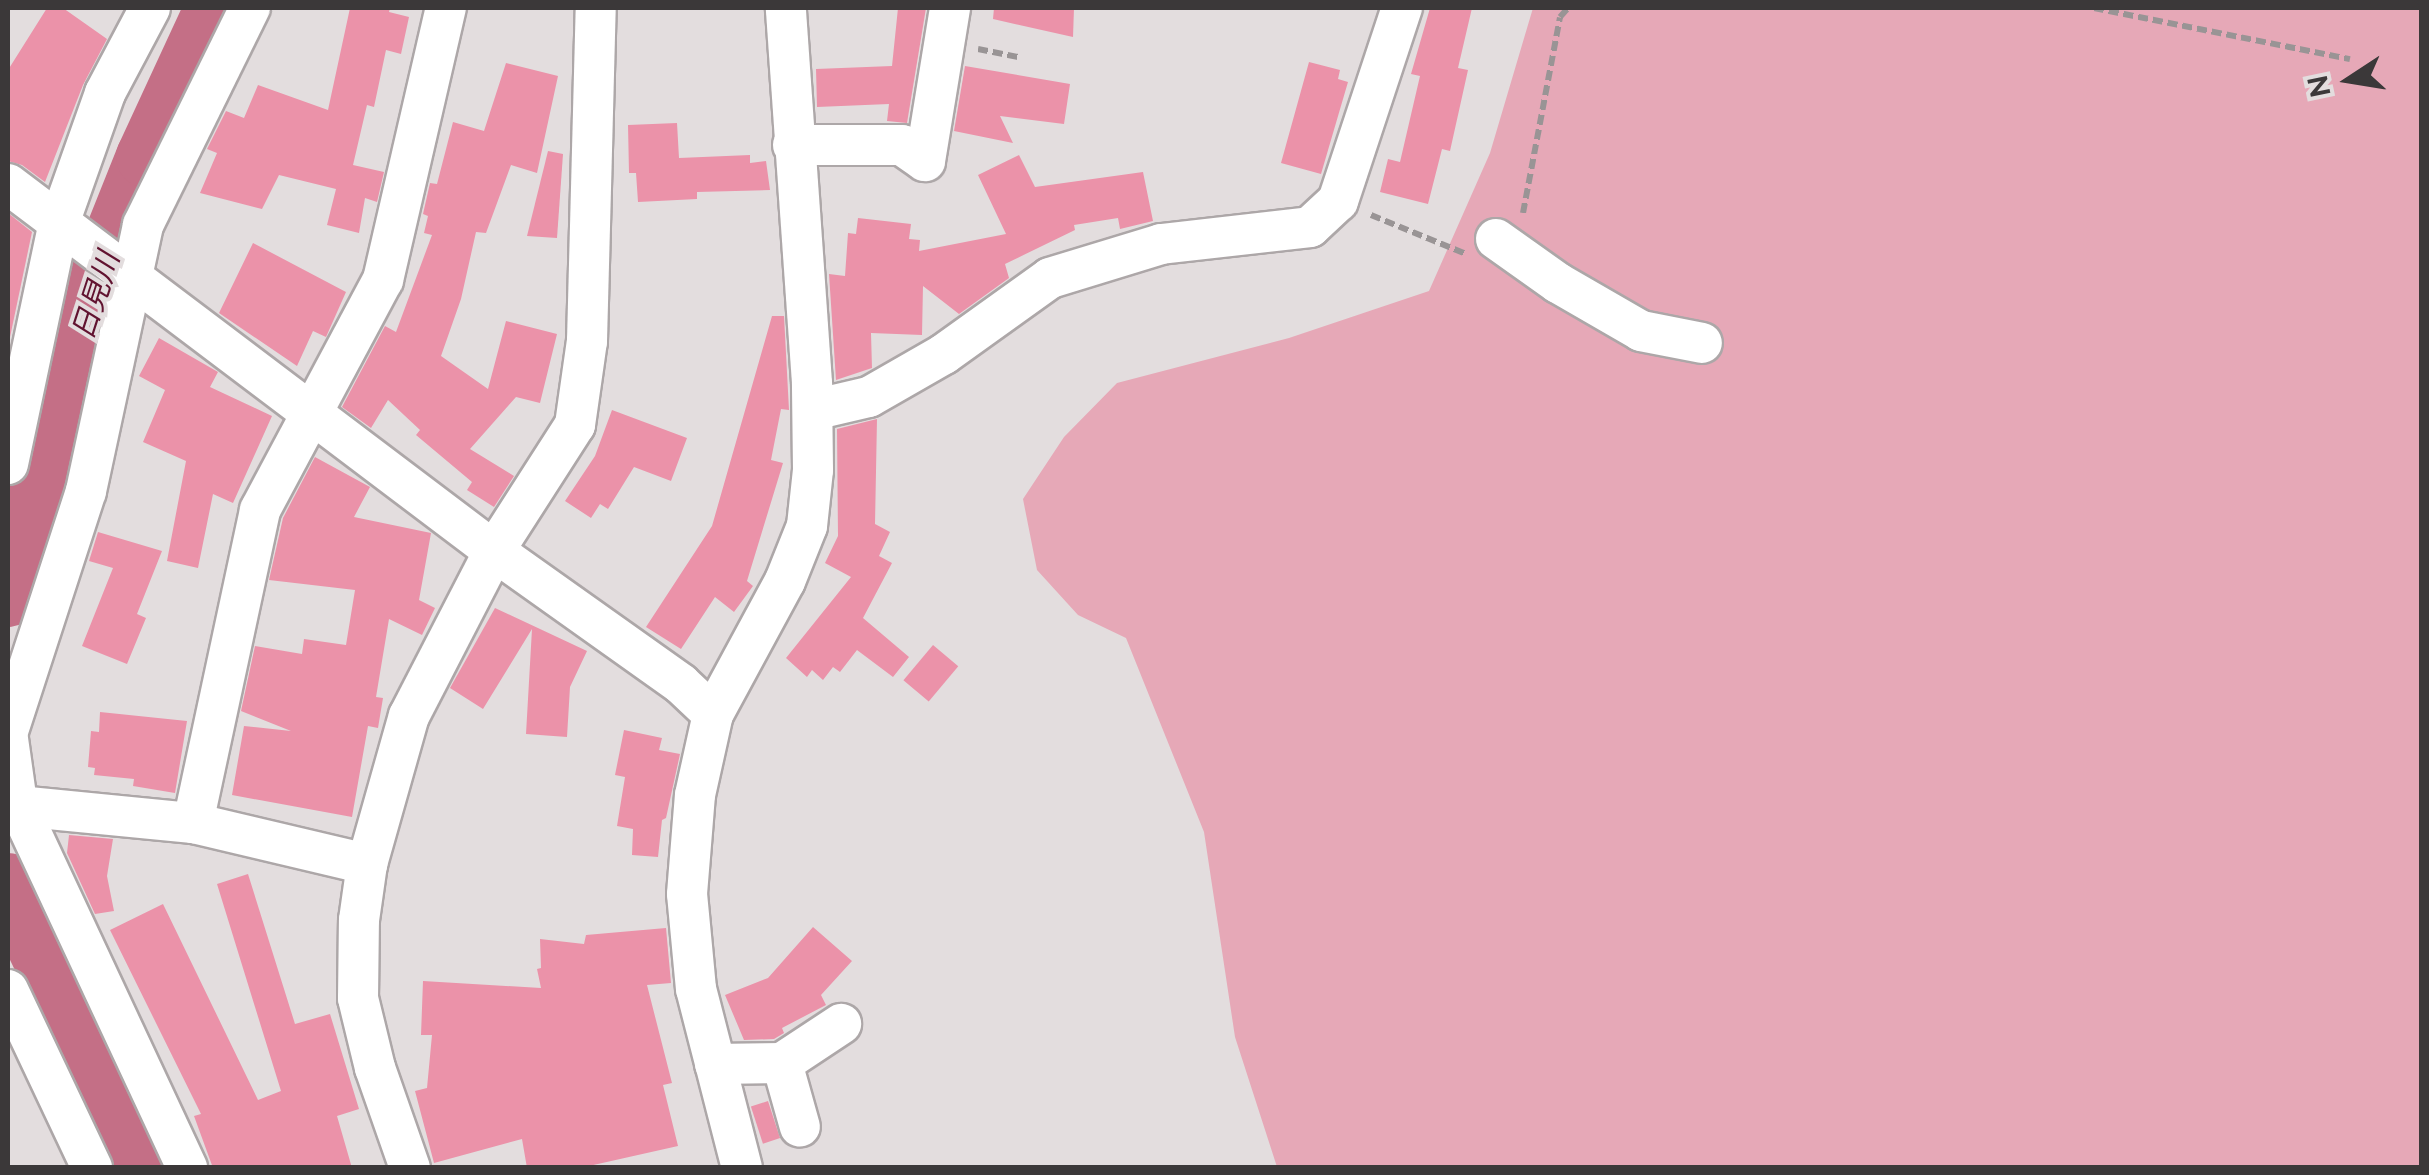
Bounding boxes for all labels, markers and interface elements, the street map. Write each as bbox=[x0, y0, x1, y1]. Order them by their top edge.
north arrow bbox=[2299, 30, 2399, 130]
text: N bbox=[2301, 72, 2338, 100]
water label: 日見川 bbox=[65, 248, 127, 344]

